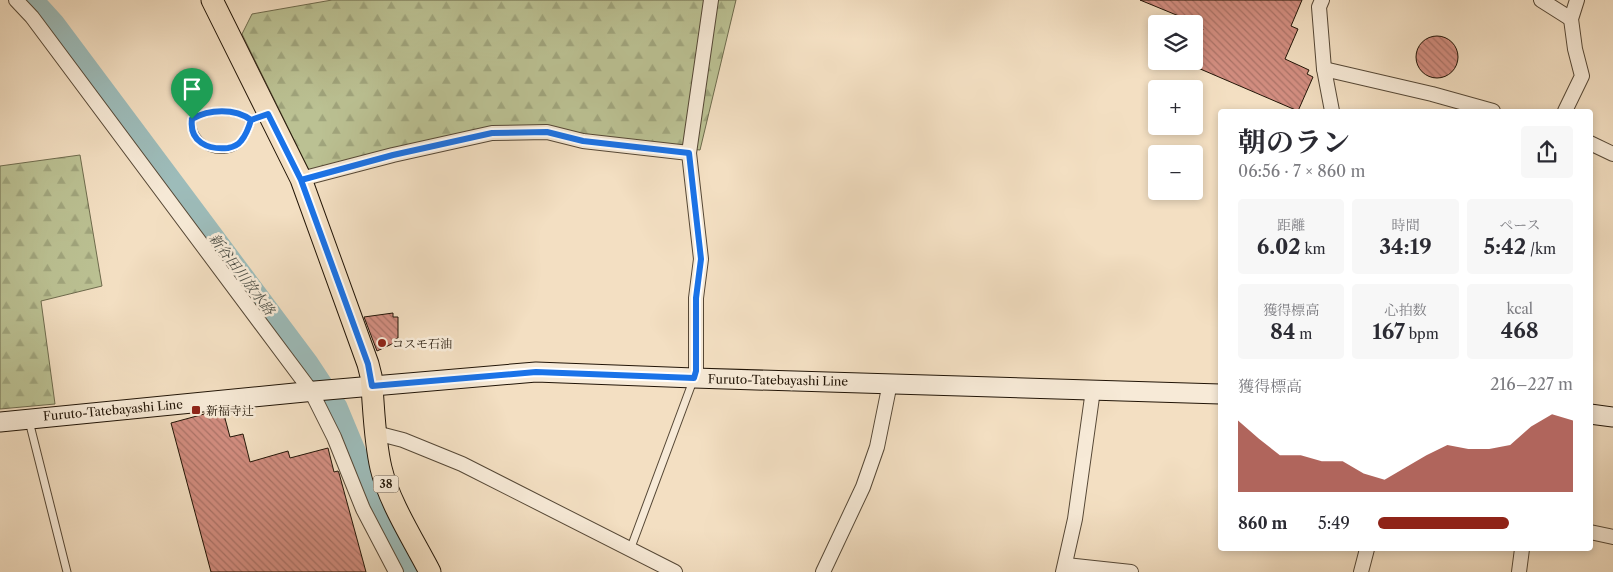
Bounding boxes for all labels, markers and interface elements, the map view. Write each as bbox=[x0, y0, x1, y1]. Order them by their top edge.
map controls bbox=[1148, 15, 1203, 200]
button: layers bbox=[1148, 15, 1203, 70]
pin bbox=[171, 68, 213, 119]
icon: arrive bbox=[178, 75, 206, 103]
button: + bbox=[1148, 80, 1203, 135]
text: 朝のラン bbox=[1238, 125, 1350, 159]
button: share bbox=[1521, 126, 1573, 178]
button: − bbox=[1148, 145, 1203, 200]
text: 06:56 · 7 × 860 m bbox=[1238, 161, 1365, 181]
text: 距離 bbox=[1277, 216, 1305, 234]
text: 時間 bbox=[1391, 216, 1419, 234]
text: ペース bbox=[1499, 216, 1540, 234]
water label: 新谷田川放水路 bbox=[205, 229, 279, 319]
text: 6.02 bbox=[1257, 234, 1301, 259]
text: 34:19 bbox=[1379, 234, 1432, 259]
text: 5:42 bbox=[1484, 234, 1526, 259]
text: km bbox=[1301, 240, 1326, 258]
text: /km bbox=[1526, 240, 1556, 258]
text: kcal bbox=[1507, 300, 1533, 318]
text: 獲得標高 bbox=[1263, 301, 1319, 319]
text: 心拍数 bbox=[1384, 301, 1426, 319]
text: 468 bbox=[1501, 318, 1539, 343]
text: 84 bbox=[1270, 319, 1295, 344]
text: 167 bbox=[1372, 319, 1405, 344]
text: m bbox=[1295, 325, 1312, 343]
text: bpm bbox=[1405, 325, 1439, 343]
place label: コスモ石油 bbox=[392, 336, 452, 351]
marker: コスモ石油 bbox=[376, 337, 388, 349]
street label: Furuto-Tatebayashi Line bbox=[708, 371, 849, 389]
text: 216–227 m bbox=[1490, 374, 1573, 394]
text: 獲得標高 bbox=[1238, 376, 1302, 396]
street label: Furuto-Tatebayashi Line bbox=[43, 396, 184, 424]
place label: 新福寺辻 bbox=[206, 403, 254, 418]
marker: 新福寺辻 bbox=[190, 404, 202, 416]
road number: 38 bbox=[374, 476, 398, 492]
text: 860 m bbox=[1238, 513, 1288, 533]
text: 5:49 bbox=[1318, 513, 1350, 533]

